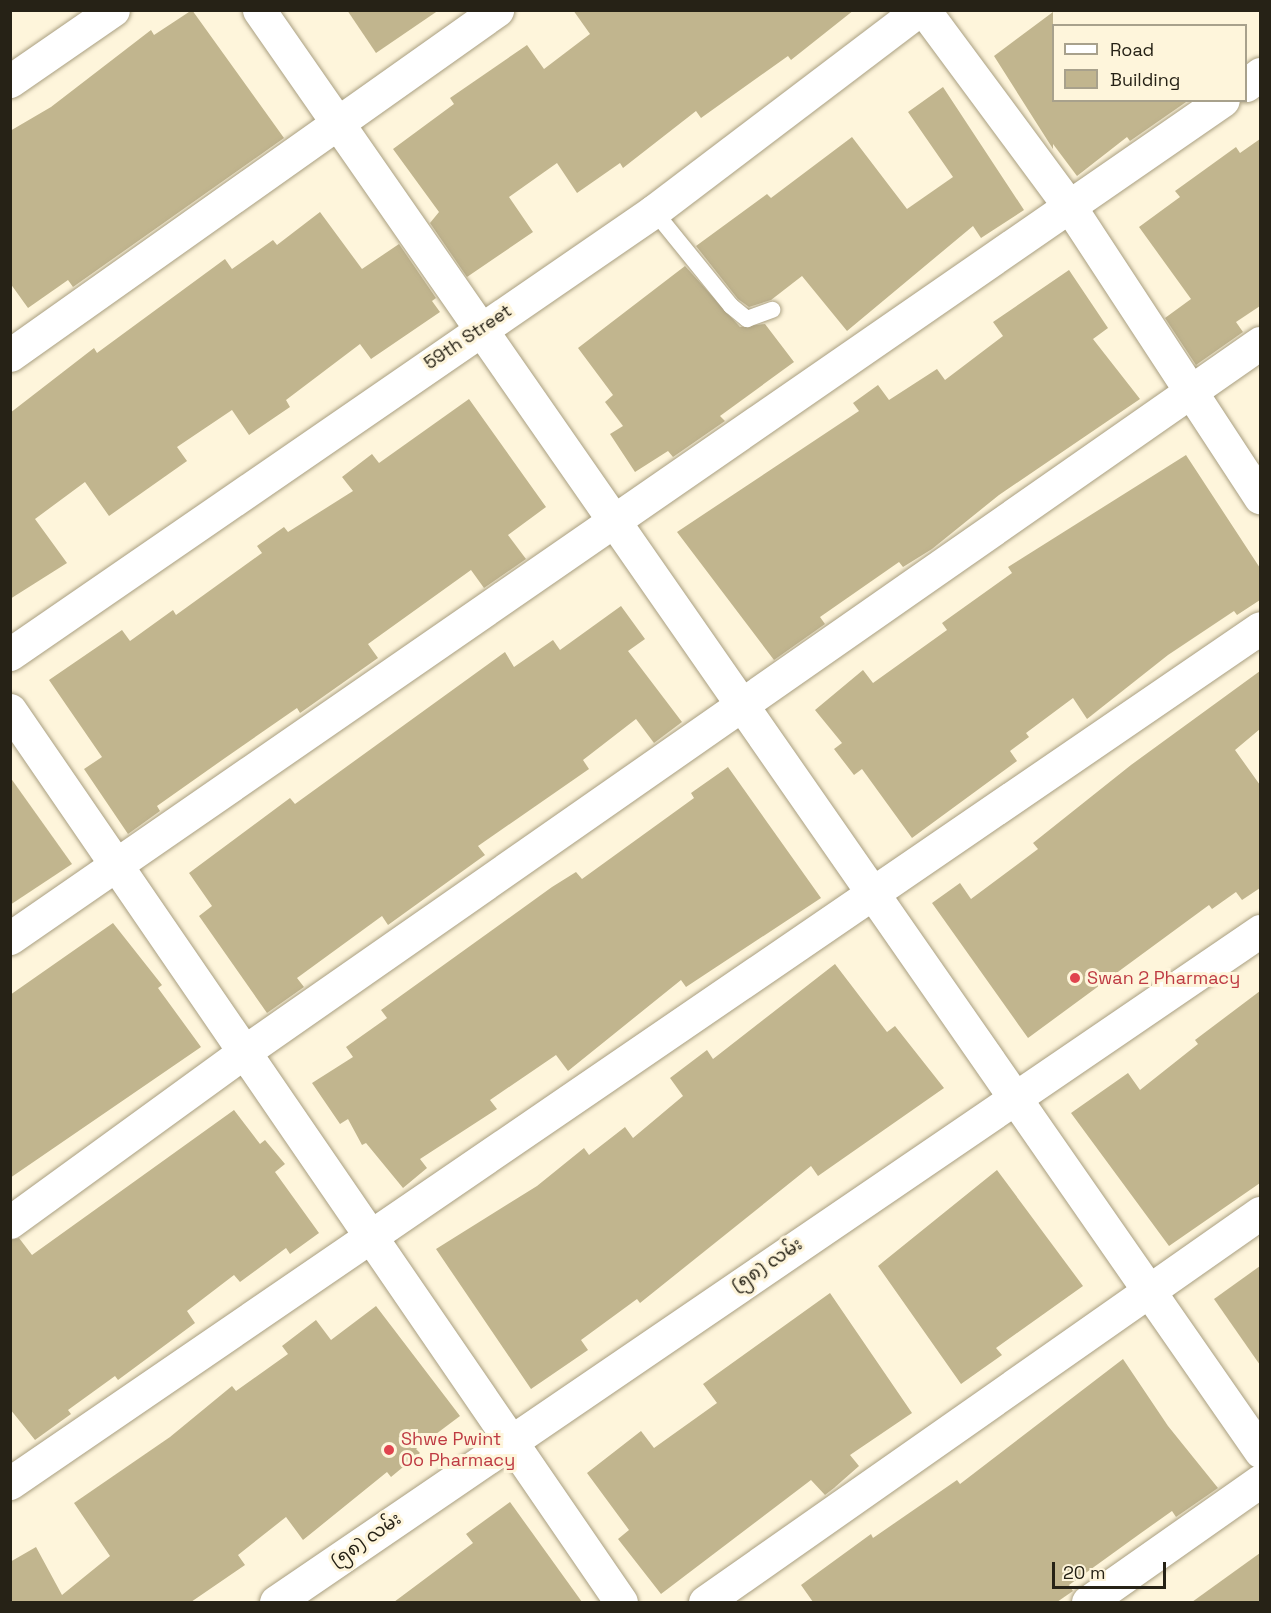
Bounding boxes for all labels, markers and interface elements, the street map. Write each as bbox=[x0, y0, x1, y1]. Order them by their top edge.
legend bbox=[1052, 24, 1247, 102]
text: Road bbox=[1110, 38, 1154, 61]
text: Building bbox=[1110, 68, 1180, 91]
street label: 59th Street bbox=[420, 300, 516, 374]
place label: Swan 2 Pharmacy bbox=[1087, 967, 1240, 989]
marker: Swan 2 Pharmacy bbox=[1068, 971, 1082, 985]
street label: (၅၈) လမ်း bbox=[727, 1233, 807, 1297]
place label: Shwe Pwint Oo Pharmacy bbox=[401, 1429, 515, 1472]
marker: Shwe Pwint Oo Pharmacy bbox=[382, 1443, 396, 1457]
street label: (၅၈) လမ်း bbox=[327, 1508, 405, 1572]
scale bar bbox=[1055, 1550, 1169, 1588]
text: 20 m bbox=[1063, 1561, 1106, 1584]

